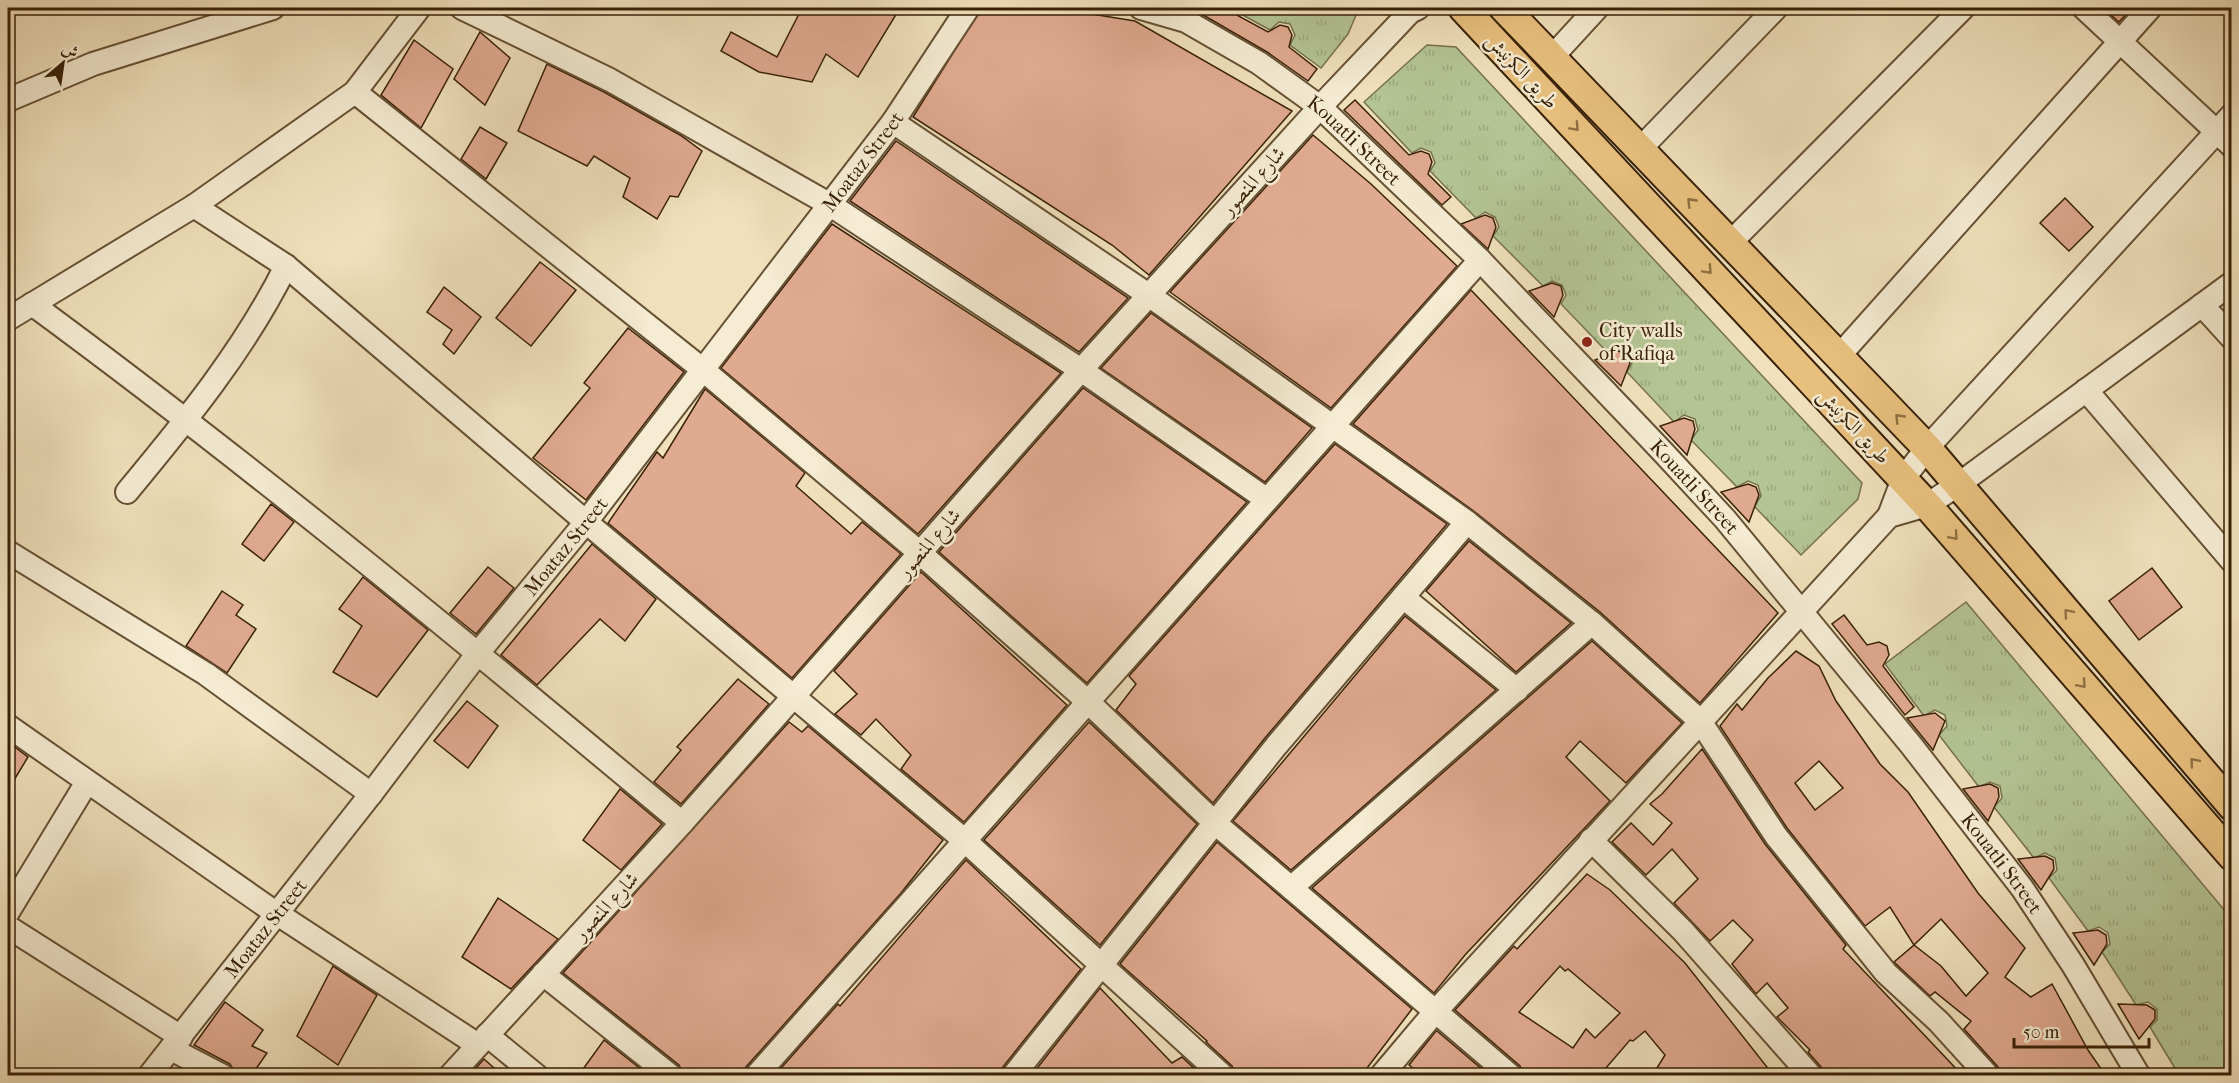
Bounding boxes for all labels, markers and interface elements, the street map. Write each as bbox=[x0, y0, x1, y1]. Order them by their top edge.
street label: طريق الكرنيش bbox=[1480, 28, 1563, 115]
north arrow bbox=[33, 33, 93, 93]
text: ش bbox=[58, 38, 82, 62]
street label: Kouatli Street bbox=[1303, 90, 1406, 190]
street label: Moataz Street bbox=[817, 107, 908, 216]
one-way arrow bbox=[1568, 120, 1579, 131]
street label: شارع المنصور bbox=[1215, 142, 1294, 226]
one-way arrow bbox=[1687, 198, 1698, 209]
one-way arrow bbox=[1700, 262, 1711, 273]
place label: City walls of Rafiqa bbox=[1599, 319, 1683, 365]
marker: City walls of Rafiqa bbox=[1580, 335, 1594, 349]
street label: طريق الكرنيش bbox=[1812, 383, 1895, 470]
one-way arrow bbox=[1895, 415, 1906, 426]
street label: Kouatli Street bbox=[1646, 435, 1744, 539]
street label: Moataz Street bbox=[519, 493, 612, 600]
street label: شارع المنصور bbox=[891, 504, 970, 588]
one-way arrow bbox=[1947, 529, 1958, 540]
one-way arrow bbox=[2064, 609, 2075, 620]
one-way arrow bbox=[2075, 677, 2086, 688]
one-way arrow bbox=[2190, 758, 2201, 769]
street label: Kouatli Street bbox=[1956, 808, 2047, 918]
street label: شارع المنصور bbox=[567, 867, 648, 950]
street label: Moataz Street bbox=[219, 874, 311, 982]
scale bar bbox=[2014, 1011, 2149, 1049]
text: 50 m bbox=[2023, 1022, 2060, 1043]

